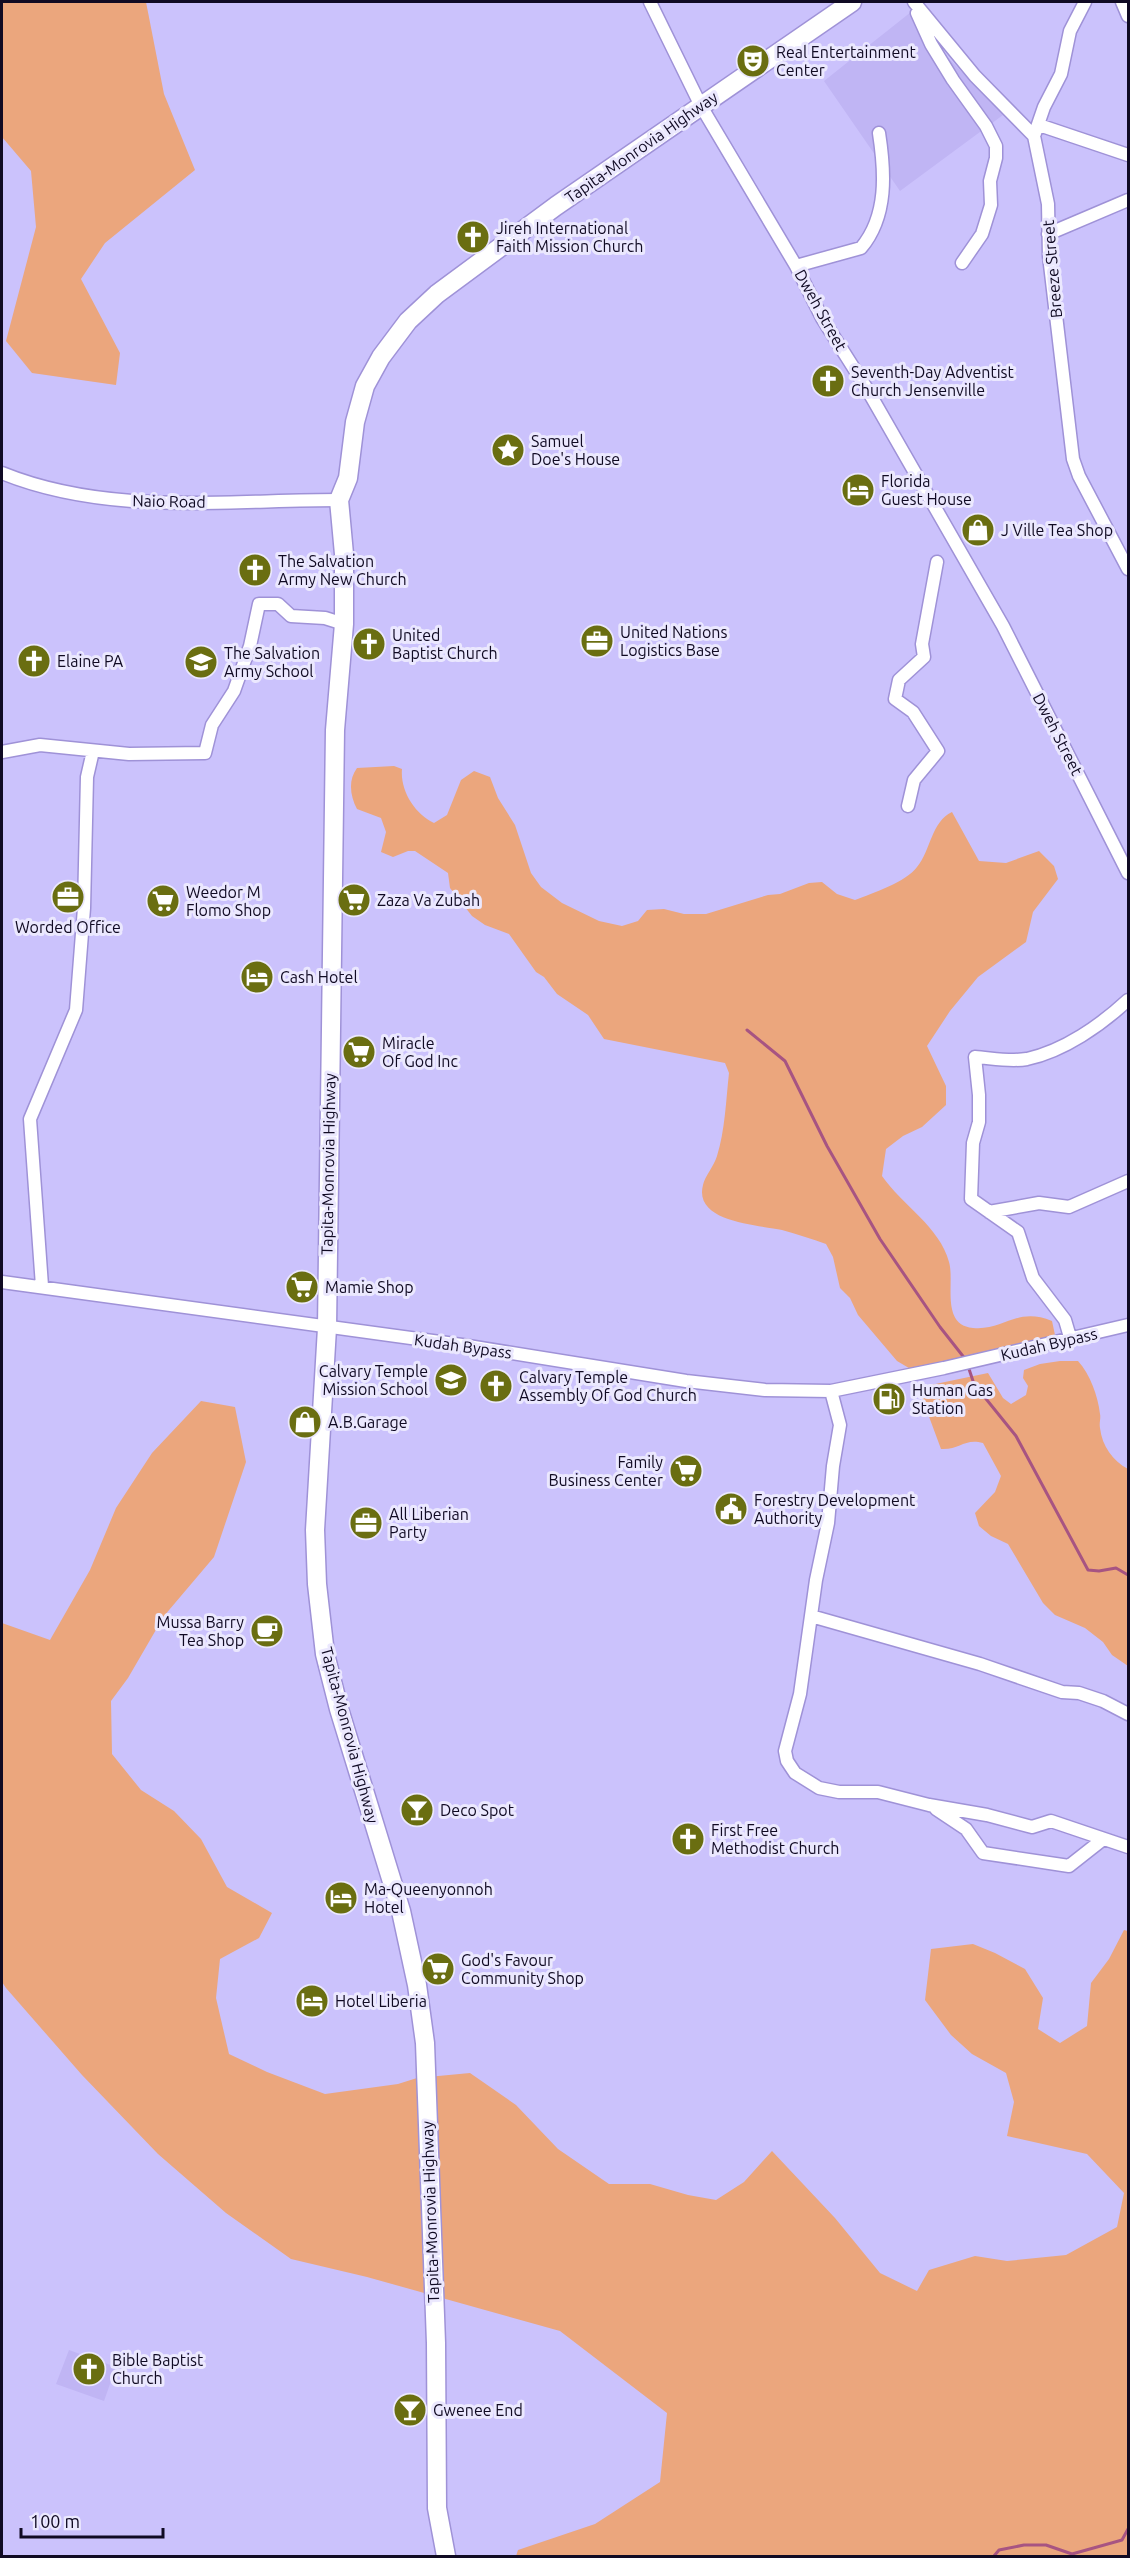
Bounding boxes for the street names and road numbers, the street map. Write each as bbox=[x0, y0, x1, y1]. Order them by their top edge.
street label: Tapita-Monrovia Highway bbox=[561, 87, 721, 207]
street label: Breeze Street bbox=[1039, 219, 1065, 319]
street label: Dweh Street bbox=[791, 266, 851, 354]
street label: Naio Road bbox=[132, 491, 206, 511]
street label: Dweh Street bbox=[1030, 690, 1087, 779]
street label: Tapita-Monrovia Highway bbox=[317, 1073, 339, 1255]
street label: Kudah Bypass bbox=[999, 1324, 1099, 1364]
street label: Kudah Bypass bbox=[413, 1330, 513, 1362]
street label: Tapita-Monrovia Highway bbox=[318, 1645, 382, 1825]
street label: Tapita-Monrovia Highway bbox=[418, 2121, 442, 2303]

